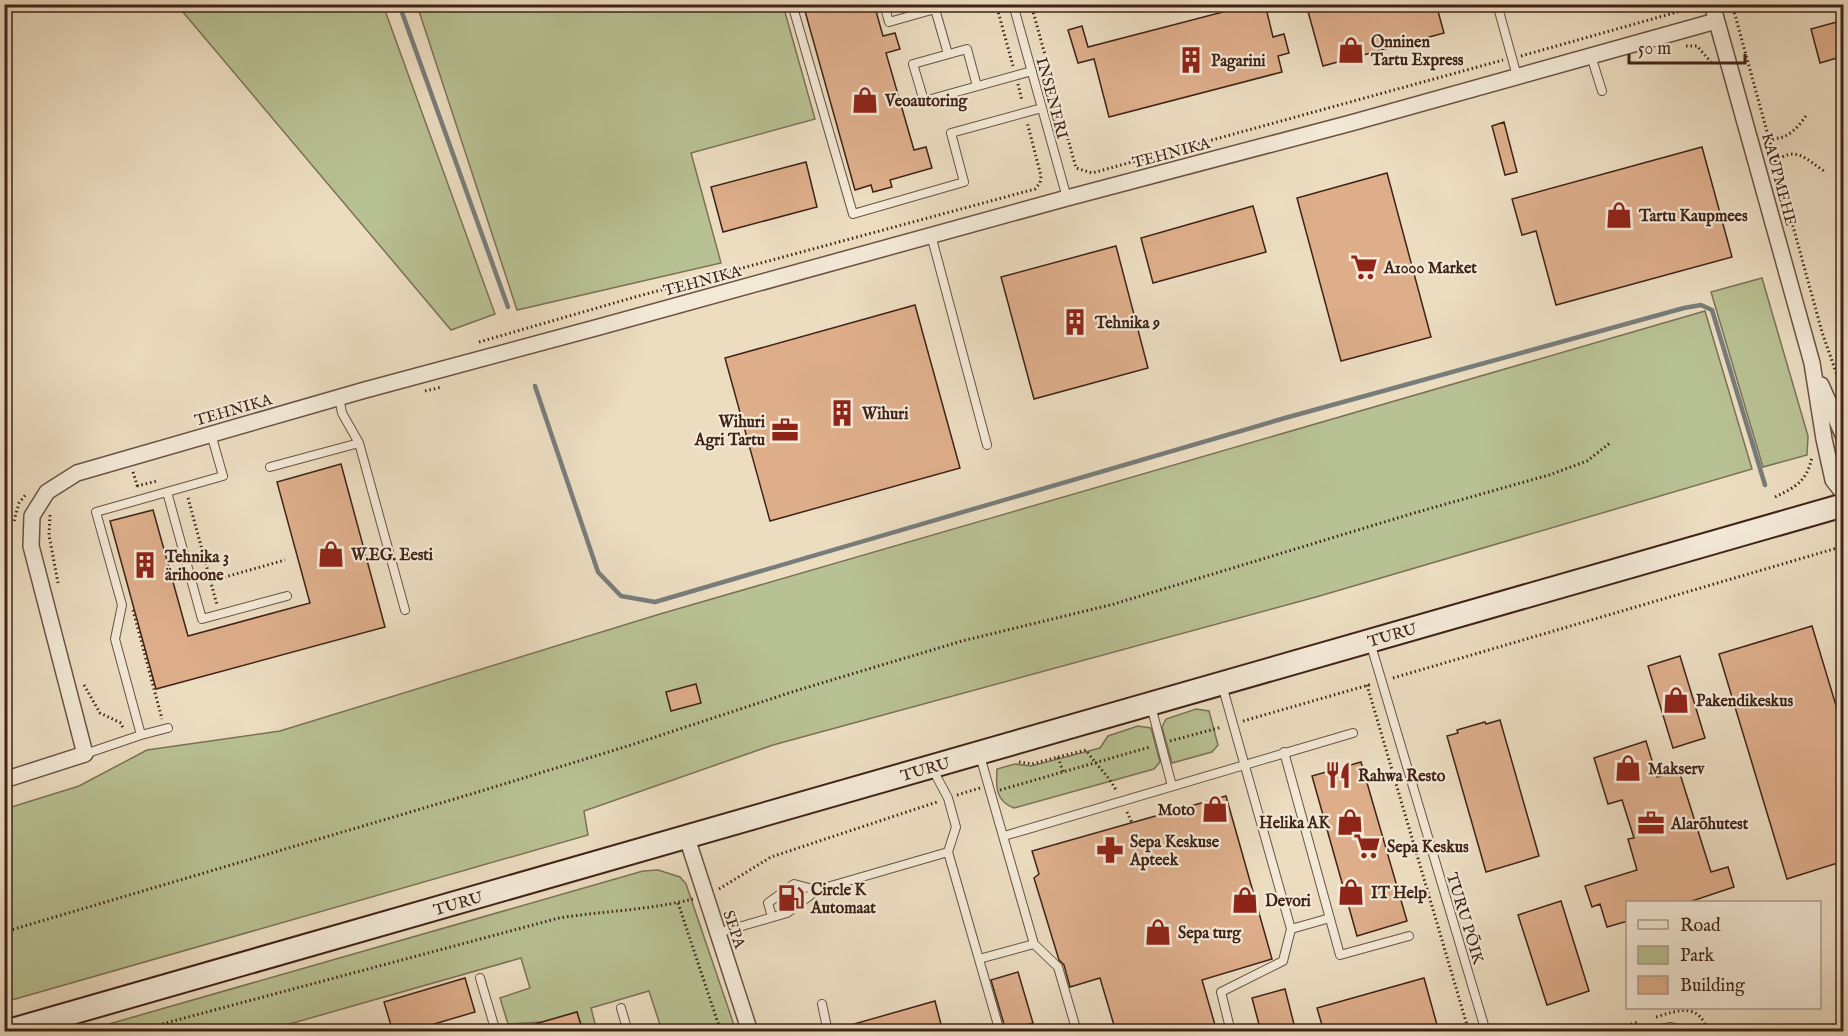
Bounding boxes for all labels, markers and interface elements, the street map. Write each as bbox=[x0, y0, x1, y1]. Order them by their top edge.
scale bar bbox=[1629, 27, 1744, 65]
place label: Onninen Tartu Express bbox=[1370, 33, 1464, 71]
shop icon: Onninen Tartu Express bbox=[1336, 35, 1366, 65]
text: 50 m bbox=[1638, 38, 1671, 61]
building icon: Pagarini bbox=[1176, 45, 1206, 75]
place label: Pagarini bbox=[1211, 52, 1266, 72]
street label: INSENERI bbox=[1031, 55, 1072, 142]
shop icon: Veoautoring bbox=[850, 85, 880, 115]
place label: Veoautoring bbox=[884, 92, 969, 112]
street label: KAUPMEHE bbox=[1756, 131, 1800, 228]
street label: TEHNIKA bbox=[1130, 134, 1214, 174]
shop icon: Tartu Kaupmees bbox=[1604, 200, 1634, 230]
place label: Tartu Kaupmees bbox=[1638, 207, 1748, 227]
supermarket icon: A1000 Market bbox=[1349, 252, 1379, 282]
place label: A1000 Market bbox=[1383, 259, 1477, 279]
street label: TEHNIKA bbox=[661, 262, 745, 302]
building icon: Tehnika 9 bbox=[1060, 307, 1090, 337]
place label: Tehnika 9 bbox=[1094, 314, 1160, 334]
street label: TEHNIKA bbox=[193, 390, 276, 432]
building icon: Wihuri bbox=[827, 398, 857, 428]
place label: Wihuri bbox=[861, 405, 909, 425]
place label: Wihuri Agri Tartu bbox=[694, 413, 766, 451]
office icon: Wihuri Agri Tartu bbox=[770, 415, 800, 445]
shop icon: W.EG. Eesti bbox=[316, 539, 346, 569]
place label: W.EG. Eesti bbox=[350, 546, 434, 566]
place label: Tehnika 3 ärihoone bbox=[164, 548, 229, 586]
building icon: Tehnika 3 ärihoone bbox=[130, 550, 160, 580]
street label: TURU bbox=[1366, 620, 1420, 653]
shop icon: Pakendikeskus bbox=[1661, 685, 1691, 715]
place label: Pakendikeskus bbox=[1696, 692, 1793, 712]
shop icon: Makserv bbox=[1613, 753, 1643, 783]
street label: TURU bbox=[899, 754, 953, 787]
restaurant icon: Rahwa Resto bbox=[1323, 760, 1353, 790]
place label: Makserv bbox=[1648, 760, 1705, 780]
place label: Rahwa Resto bbox=[1358, 767, 1446, 787]
shop icon: Moto bbox=[1200, 794, 1230, 824]
place label: Moto bbox=[1157, 801, 1195, 821]
shop icon: Helika AK bbox=[1335, 807, 1365, 837]
office icon: Alarõhutest bbox=[1636, 808, 1666, 838]
place label: Helika AK bbox=[1259, 814, 1331, 834]
place label: Alarõhutest bbox=[1670, 815, 1749, 835]
supermarket icon: Sepa Keskus bbox=[1352, 831, 1382, 861]
place label: Sepa Keskuse Apteek bbox=[1129, 833, 1220, 871]
pharmacy icon: Sepa Keskuse Apteek bbox=[1095, 835, 1125, 865]
place label: Sepa Keskus bbox=[1387, 838, 1469, 858]
street label: TURU PÕIK bbox=[1441, 870, 1490, 967]
shop icon: IT Help bbox=[1336, 877, 1366, 907]
place label: Circle K Automaat bbox=[810, 881, 876, 919]
fuel station icon: Circle K Automaat bbox=[776, 883, 806, 913]
place label: IT Help bbox=[1371, 884, 1427, 904]
shop icon: Devori bbox=[1230, 885, 1260, 915]
street label: TURU bbox=[431, 888, 486, 921]
place label: Devori bbox=[1265, 892, 1312, 912]
legend bbox=[1626, 901, 1821, 1009]
street label: SEPA bbox=[717, 908, 749, 952]
text: Road bbox=[1680, 915, 1721, 938]
shop icon: Sepa turg bbox=[1143, 917, 1173, 947]
place label: Sepa turg bbox=[1178, 924, 1242, 944]
text: Park bbox=[1680, 945, 1715, 968]
text: Building bbox=[1680, 975, 1745, 998]

